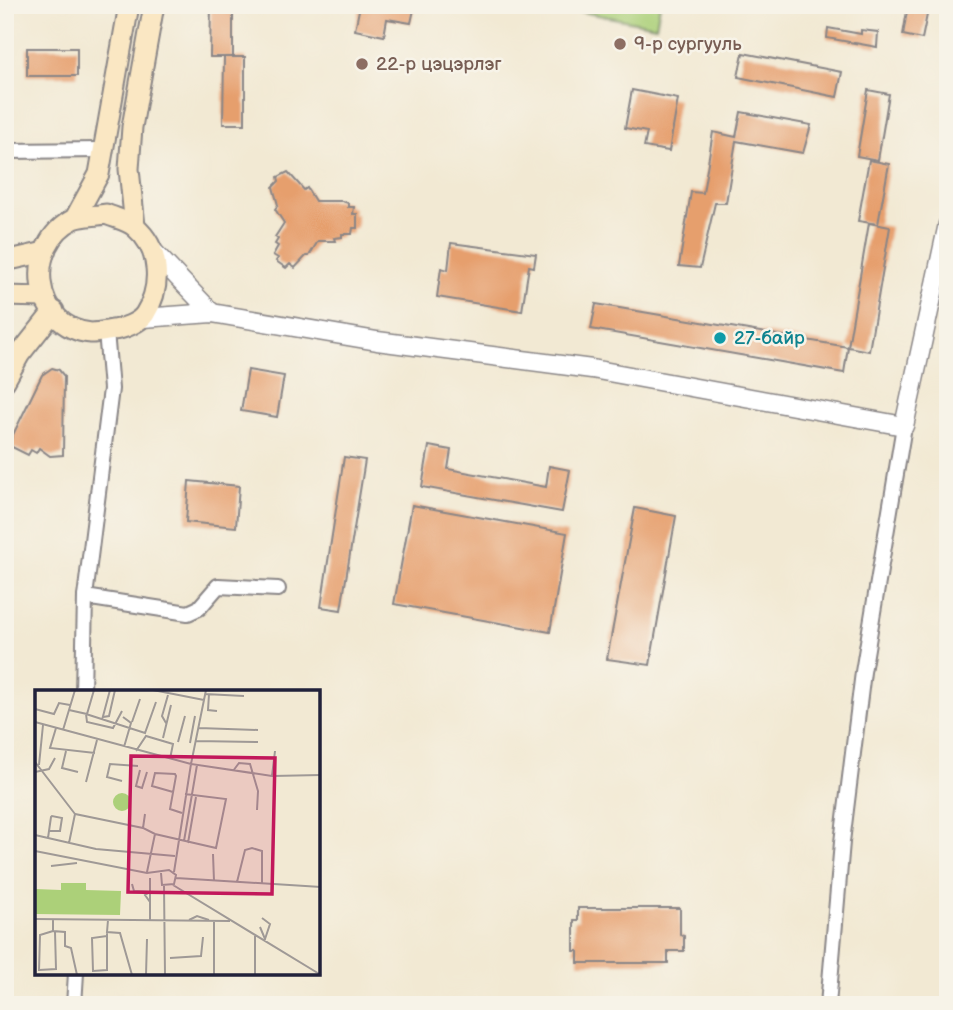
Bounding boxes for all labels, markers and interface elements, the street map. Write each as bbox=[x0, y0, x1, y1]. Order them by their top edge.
place label: 9-р сургууль bbox=[634, 33, 742, 56]
marker: 9-р сургууль bbox=[612, 36, 628, 52]
place label: 22-р цэцэрлэг bbox=[376, 53, 502, 76]
marker: 22-р цэцэрлэг bbox=[354, 56, 370, 72]
place label: 27-байр bbox=[734, 327, 805, 350]
marker: 27-байр bbox=[712, 330, 728, 346]
inset map bbox=[35, 690, 320, 975]

